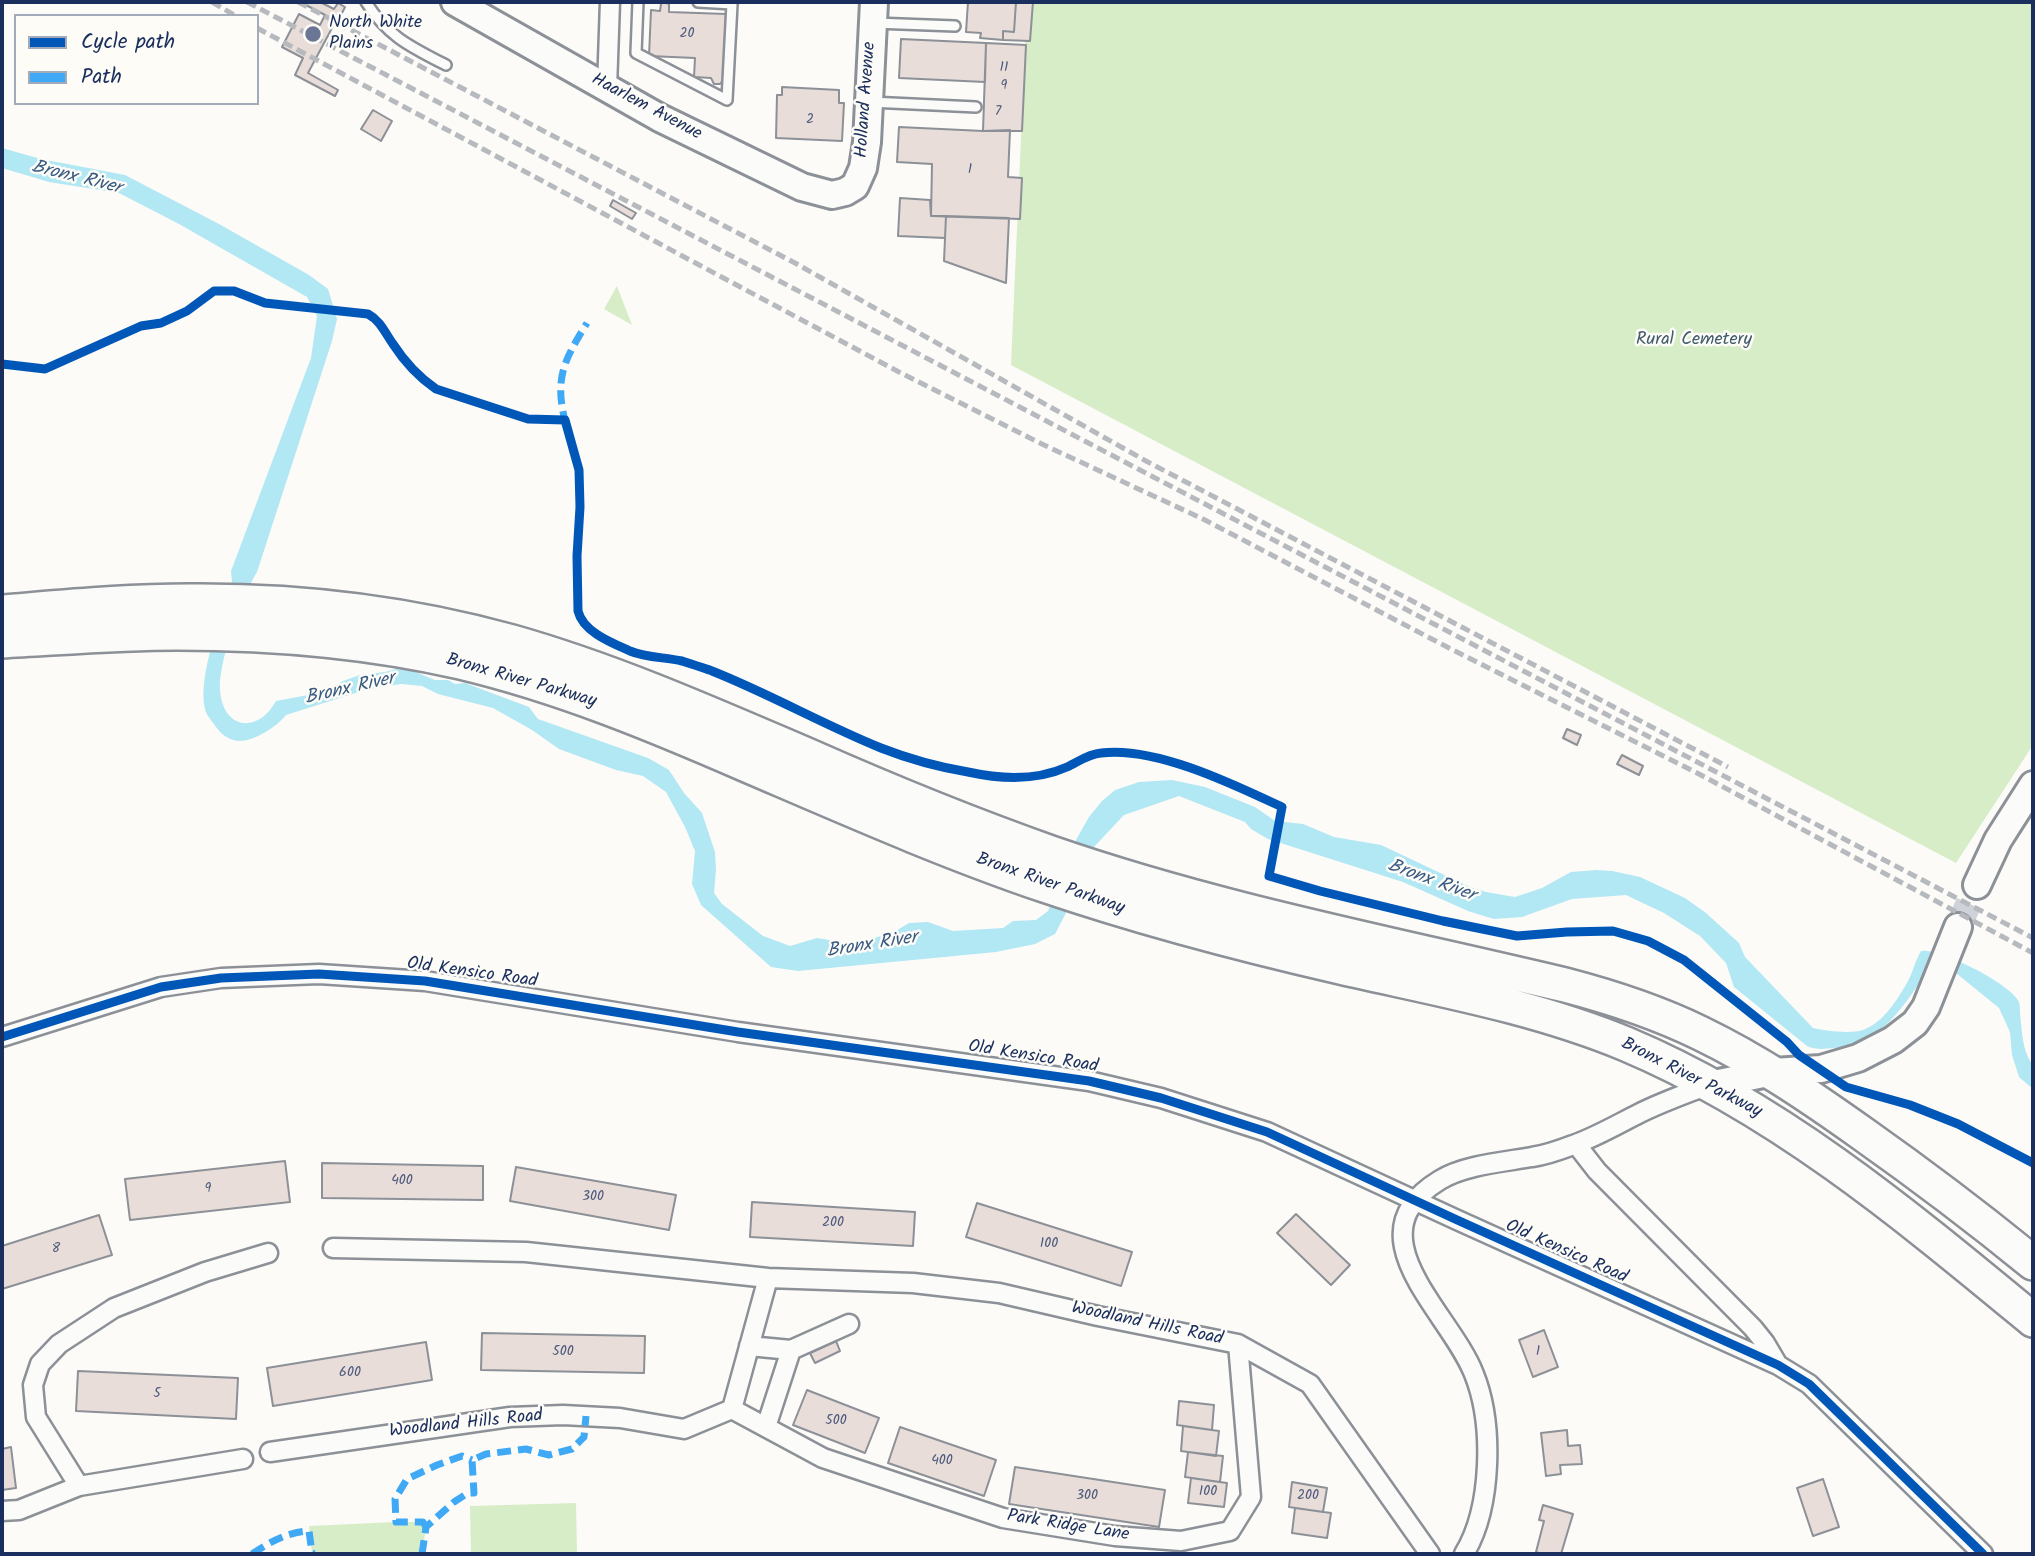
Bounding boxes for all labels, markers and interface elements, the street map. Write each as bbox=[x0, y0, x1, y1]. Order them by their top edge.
place label: North White Plains bbox=[329, 13, 422, 56]
legend bbox=[14, 14, 259, 105]
marker: North White Plains bbox=[303, 24, 323, 44]
text: Cycle path bbox=[81, 26, 175, 59]
house number: 20 bbox=[679, 27, 695, 43]
street label: Holland Avenue bbox=[852, 41, 882, 159]
text: Path bbox=[81, 61, 122, 94]
house number: 11 bbox=[1000, 61, 1008, 77]
street label: Haarlem Avenue bbox=[587, 70, 705, 146]
house number: 9 bbox=[1001, 79, 1007, 95]
house number: 7 bbox=[995, 105, 1001, 121]
house number: 2 bbox=[806, 113, 814, 129]
water label: Bronx River bbox=[29, 157, 123, 201]
house number: 1 bbox=[968, 163, 972, 179]
park label: Rural Cemetery bbox=[1636, 330, 1752, 352]
street label: Bronx River Parkway bbox=[443, 650, 599, 714]
water label: Bronx River bbox=[303, 669, 397, 711]
street label: Bronx River Parkway bbox=[973, 849, 1127, 921]
water label: Bronx River bbox=[1384, 856, 1478, 908]
water label: Bronx River bbox=[825, 928, 919, 964]
street label: Old Kensico Road bbox=[405, 954, 539, 994]
street label: Bronx River Parkway bbox=[1617, 1034, 1765, 1124]
street label: Old Kensico Road bbox=[966, 1037, 1100, 1079]
house number: 400 bbox=[391, 1174, 413, 1190]
house number: 9 bbox=[205, 1182, 211, 1198]
house number: 300 bbox=[582, 1190, 604, 1206]
house number: 200 bbox=[822, 1216, 844, 1232]
street label: Old Kensico Road bbox=[1502, 1216, 1630, 1290]
house number: 100 bbox=[1040, 1237, 1058, 1253]
house number: 8 bbox=[52, 1242, 60, 1258]
street label: Woodland Hills Road bbox=[1069, 1298, 1225, 1352]
house number: 500 bbox=[552, 1345, 574, 1361]
house number: 1 bbox=[1536, 1345, 1540, 1361]
house number: 600 bbox=[339, 1366, 361, 1382]
house number: 5 bbox=[153, 1387, 161, 1403]
street label: Woodland Hills Road bbox=[388, 1406, 544, 1444]
house number: 500 bbox=[825, 1414, 847, 1430]
house number: 400 bbox=[931, 1454, 953, 1470]
house number: 100 bbox=[1199, 1485, 1217, 1501]
house number: 300 bbox=[1076, 1489, 1098, 1505]
house number: 200 bbox=[1297, 1489, 1319, 1505]
street label: Park Ridge Lane bbox=[1005, 1507, 1131, 1547]

